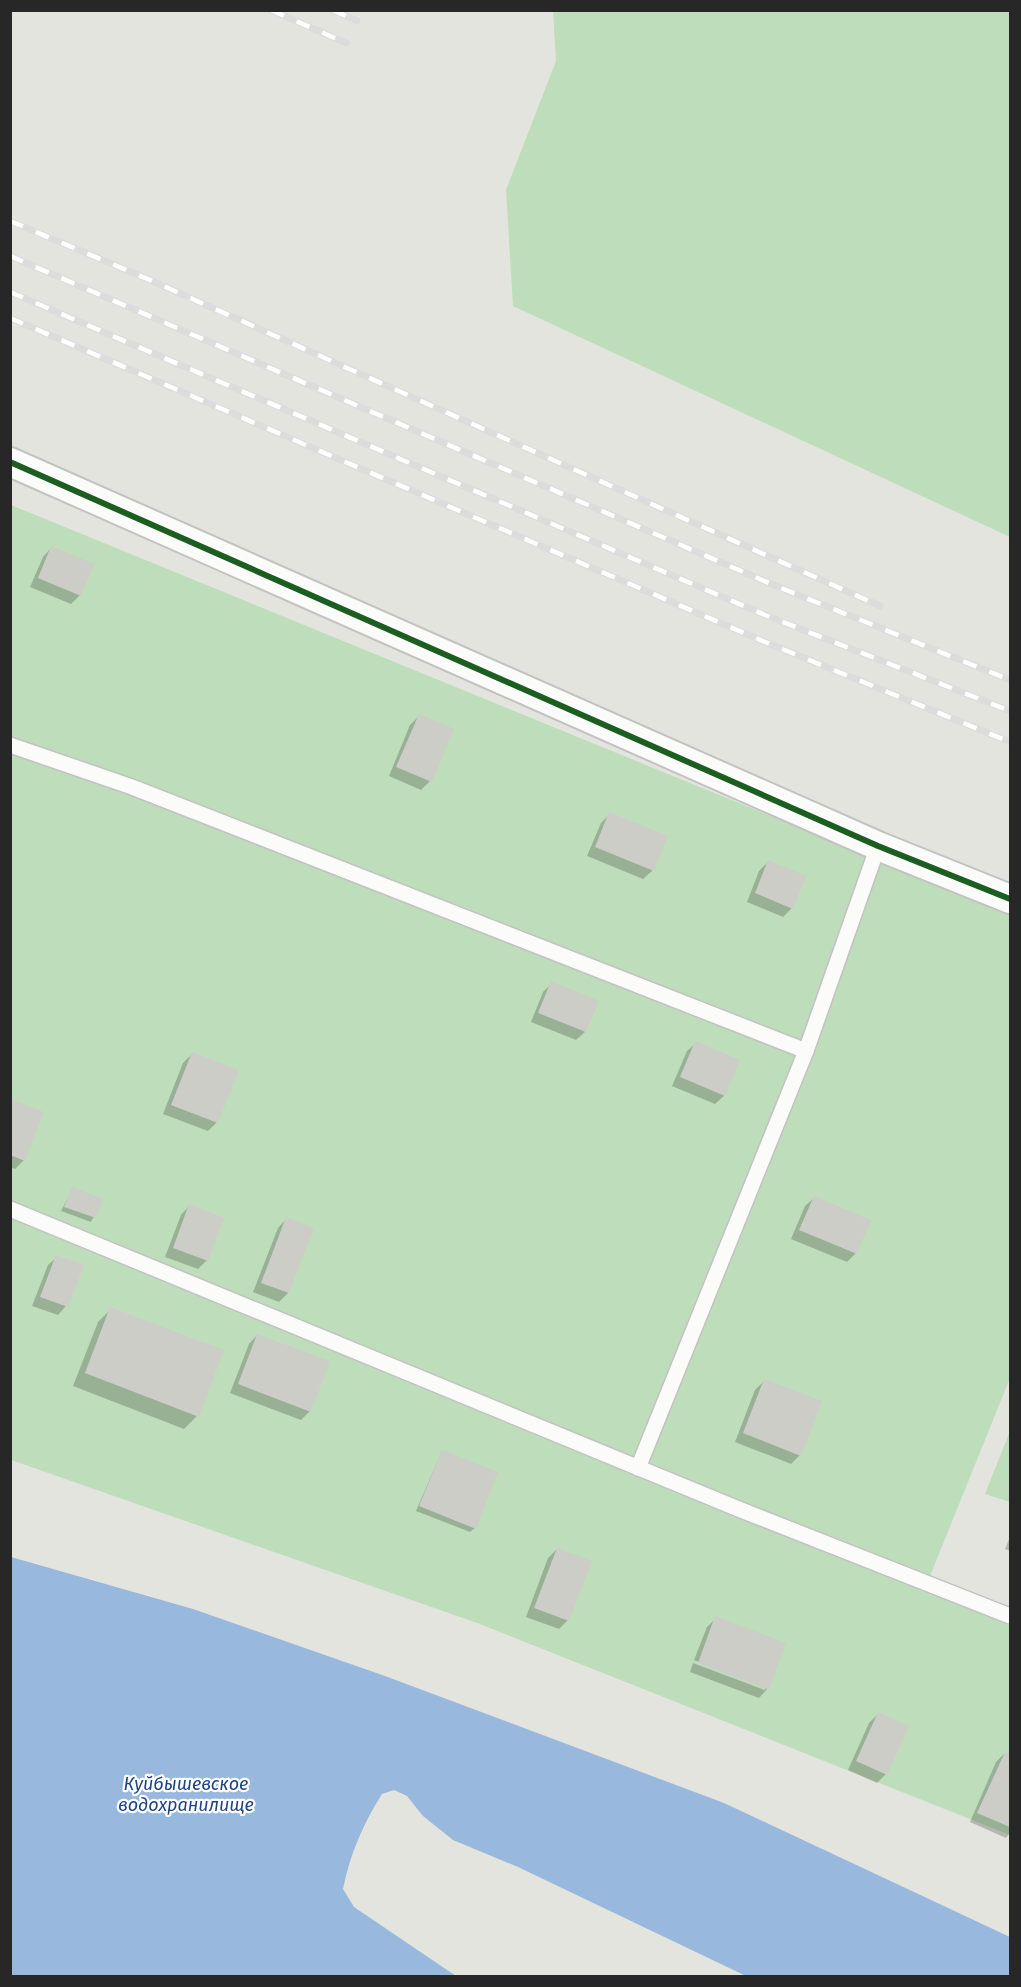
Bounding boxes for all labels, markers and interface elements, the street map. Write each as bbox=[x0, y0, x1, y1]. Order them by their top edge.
water label: Куйбышевское водохранилище bbox=[118, 1773, 254, 1816]

